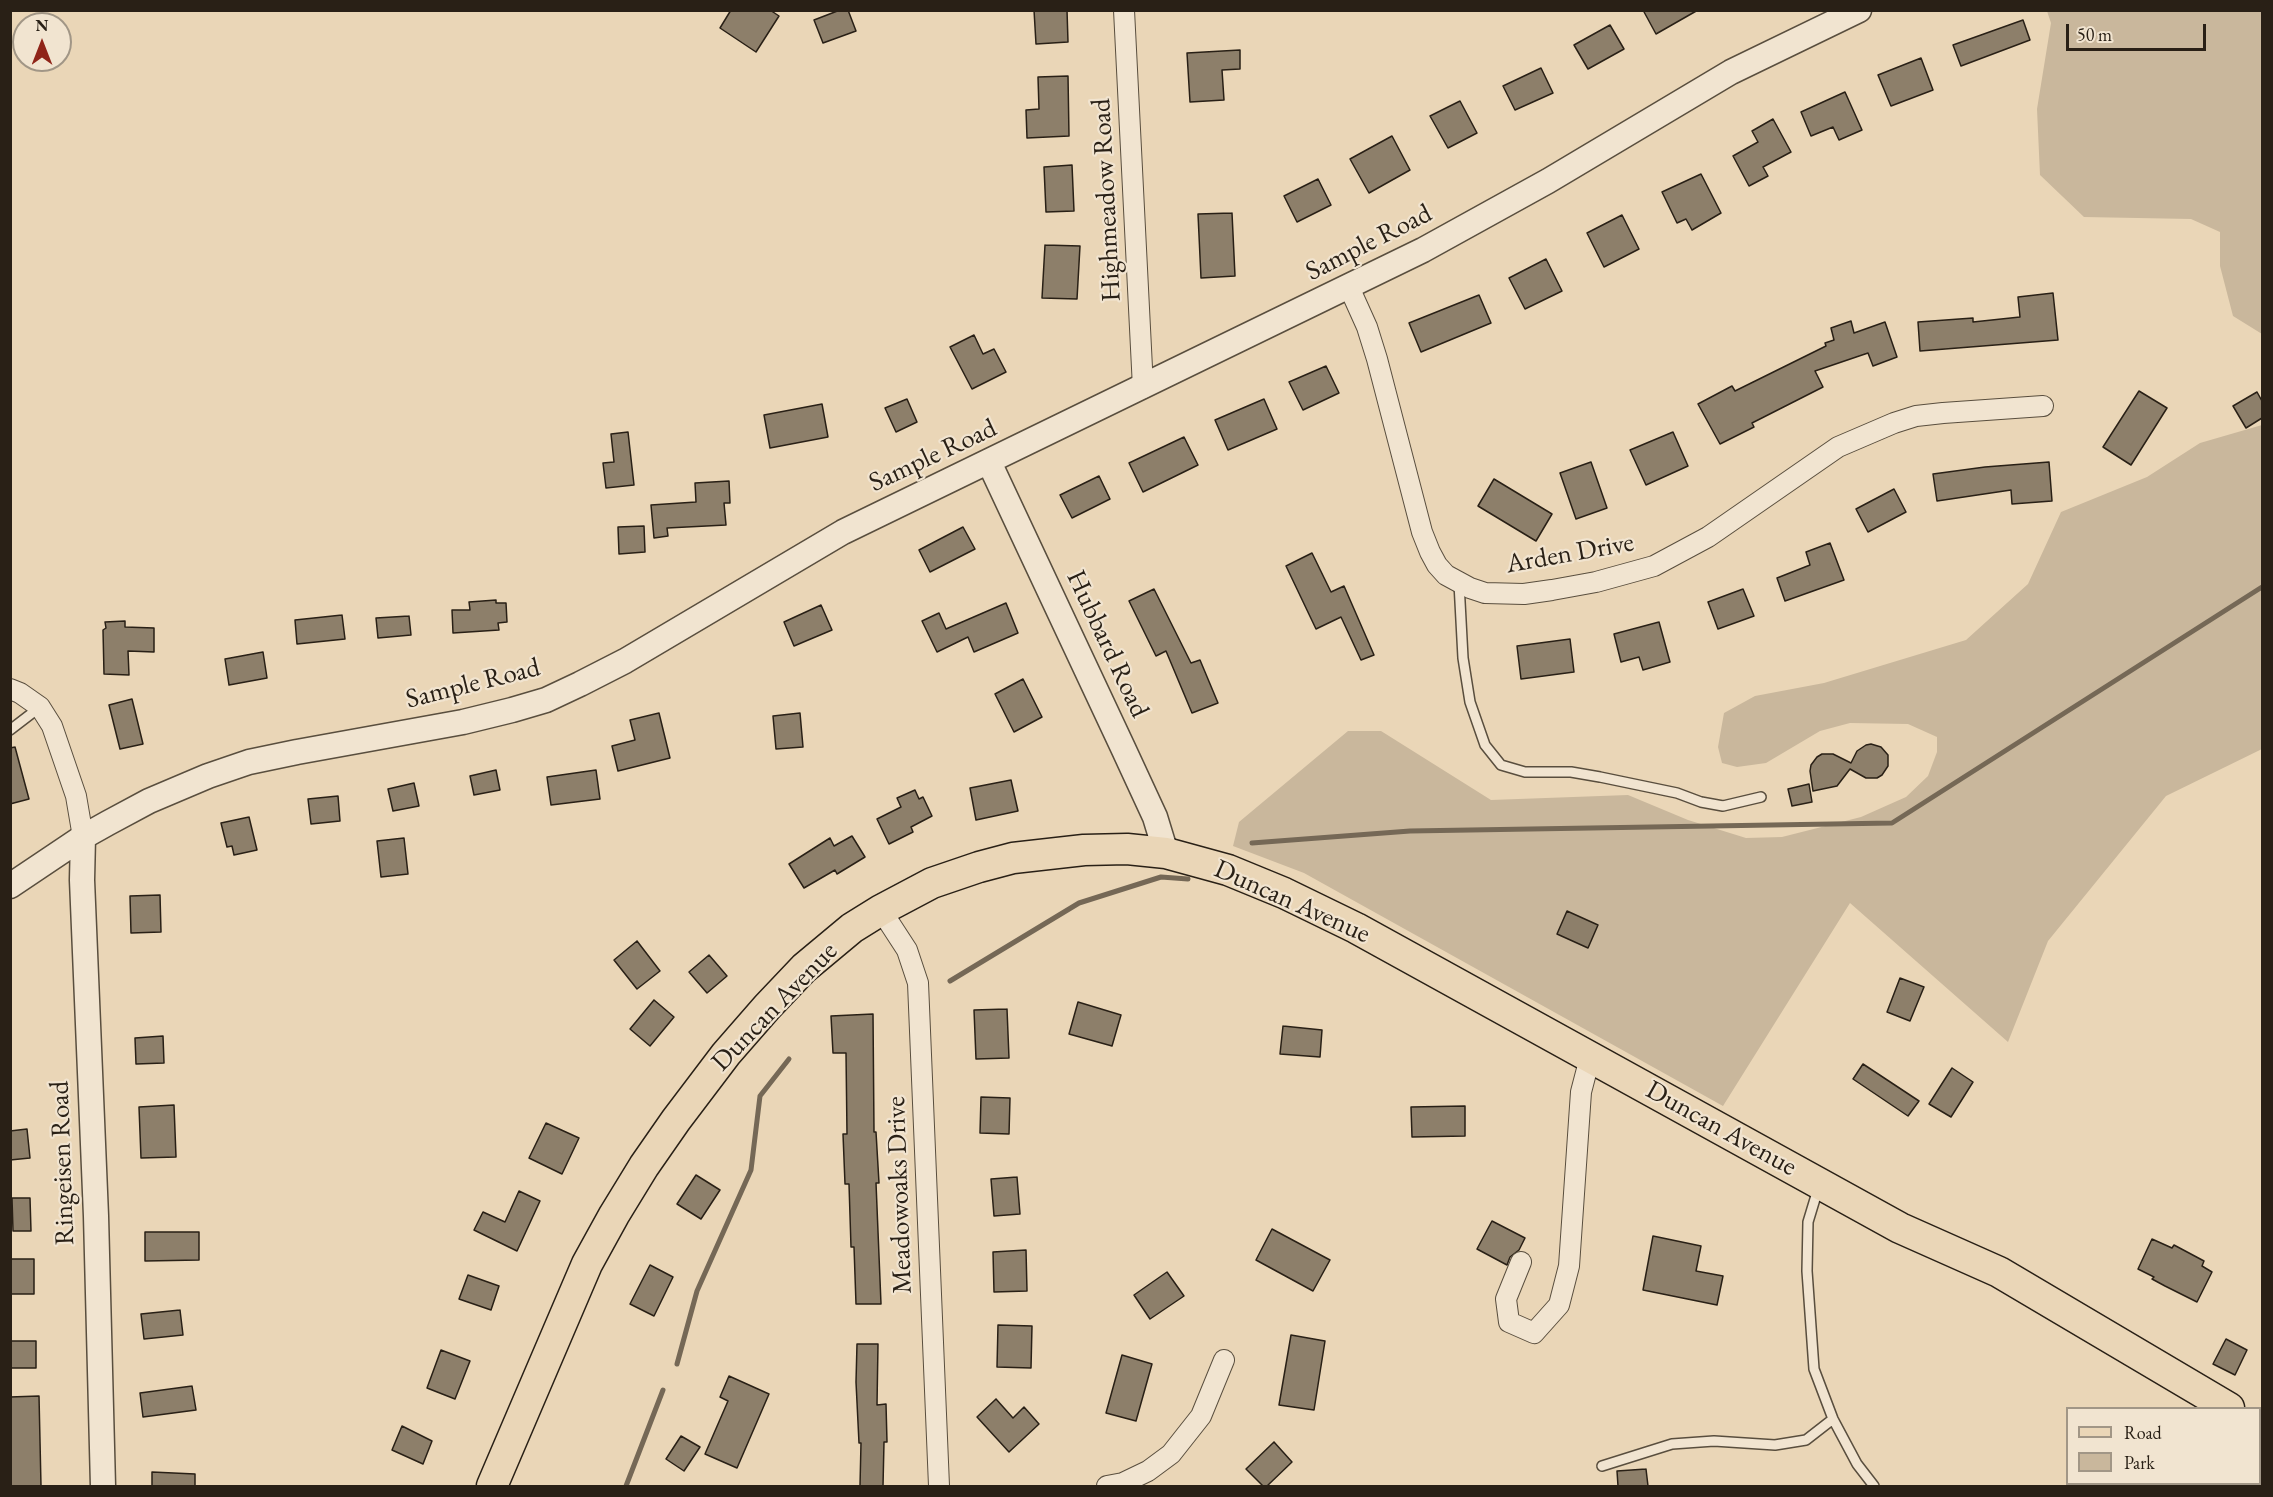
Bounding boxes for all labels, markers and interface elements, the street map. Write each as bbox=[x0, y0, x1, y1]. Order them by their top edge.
north arrow bbox=[12, 12, 72, 72]
scale bar bbox=[2069, 12, 2208, 50]
text: N bbox=[36, 15, 48, 36]
text: 50 m bbox=[2077, 23, 2112, 46]
street label: Highmeadow Road bbox=[1085, 98, 1129, 302]
street label: Sample Road bbox=[1301, 197, 1437, 289]
street label: Sample Road bbox=[864, 412, 1002, 500]
street label: Arden Drive bbox=[1504, 527, 1636, 581]
street label: Hubbard Road bbox=[1059, 565, 1155, 723]
street label: Sample Road bbox=[403, 652, 543, 716]
street label: Duncan Avenue bbox=[1209, 853, 1375, 951]
street label: Duncan Avenue bbox=[705, 936, 845, 1078]
street label: Duncan Avenue bbox=[1640, 1074, 1802, 1184]
street label: Ringeisen Road bbox=[44, 1080, 82, 1246]
street label: Meadowoaks Drive bbox=[880, 1096, 920, 1294]
legend bbox=[2066, 1407, 2261, 1485]
text: Road bbox=[2124, 1421, 2162, 1444]
text: Park bbox=[2124, 1451, 2155, 1474]

